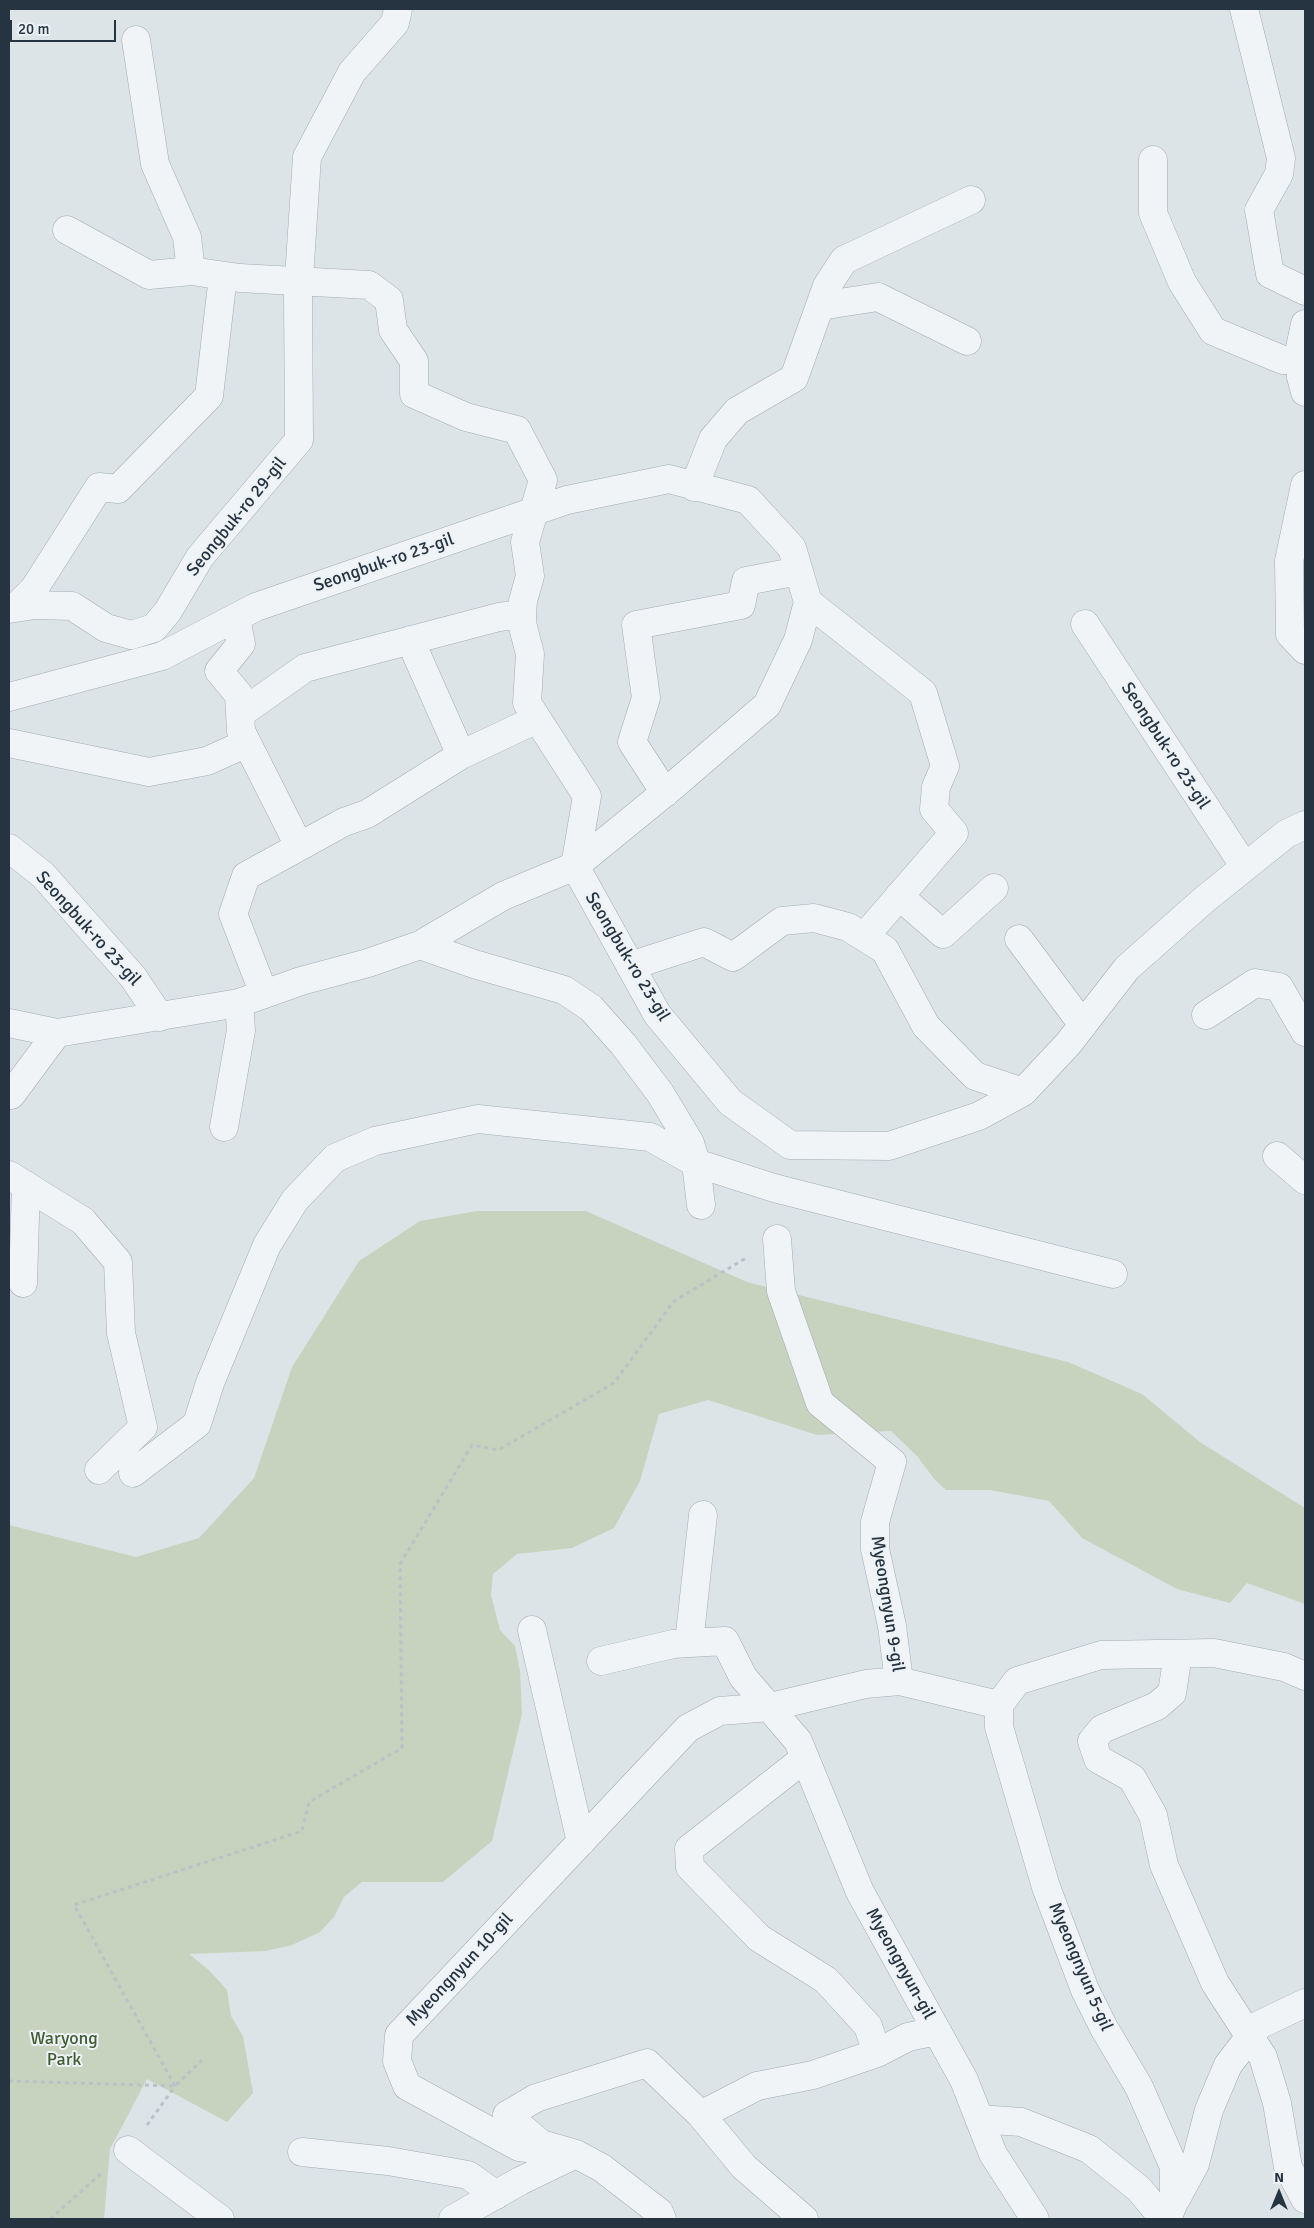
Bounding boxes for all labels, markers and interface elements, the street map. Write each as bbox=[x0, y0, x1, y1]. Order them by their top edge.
scale bar bbox=[12, 10, 119, 42]
text: 20 m bbox=[18, 20, 49, 38]
street label: Seongbuk-ro 29-gil bbox=[182, 453, 292, 581]
street label: Seongbuk-ro 23-gil bbox=[311, 529, 457, 597]
street label: Seongbuk-ro 23-gil bbox=[1116, 679, 1214, 813]
street label: Seongbuk-ro 23-gil bbox=[31, 867, 145, 991]
street label: Seongbuk-ro 23-gil bbox=[580, 888, 674, 1026]
street label: Myeongnyun 9-gil bbox=[866, 1534, 908, 1674]
street label: Myeongnyun 5-gil bbox=[1043, 1899, 1117, 2035]
street label: Myeongnyun-gil bbox=[861, 1905, 939, 2023]
street label: Myeongnyun 10-gil bbox=[402, 1909, 518, 2031]
park label: Waryong Park bbox=[30, 2028, 98, 2070]
north arrow bbox=[1254, 2168, 1304, 2218]
text: N bbox=[1274, 2169, 1284, 2186]

